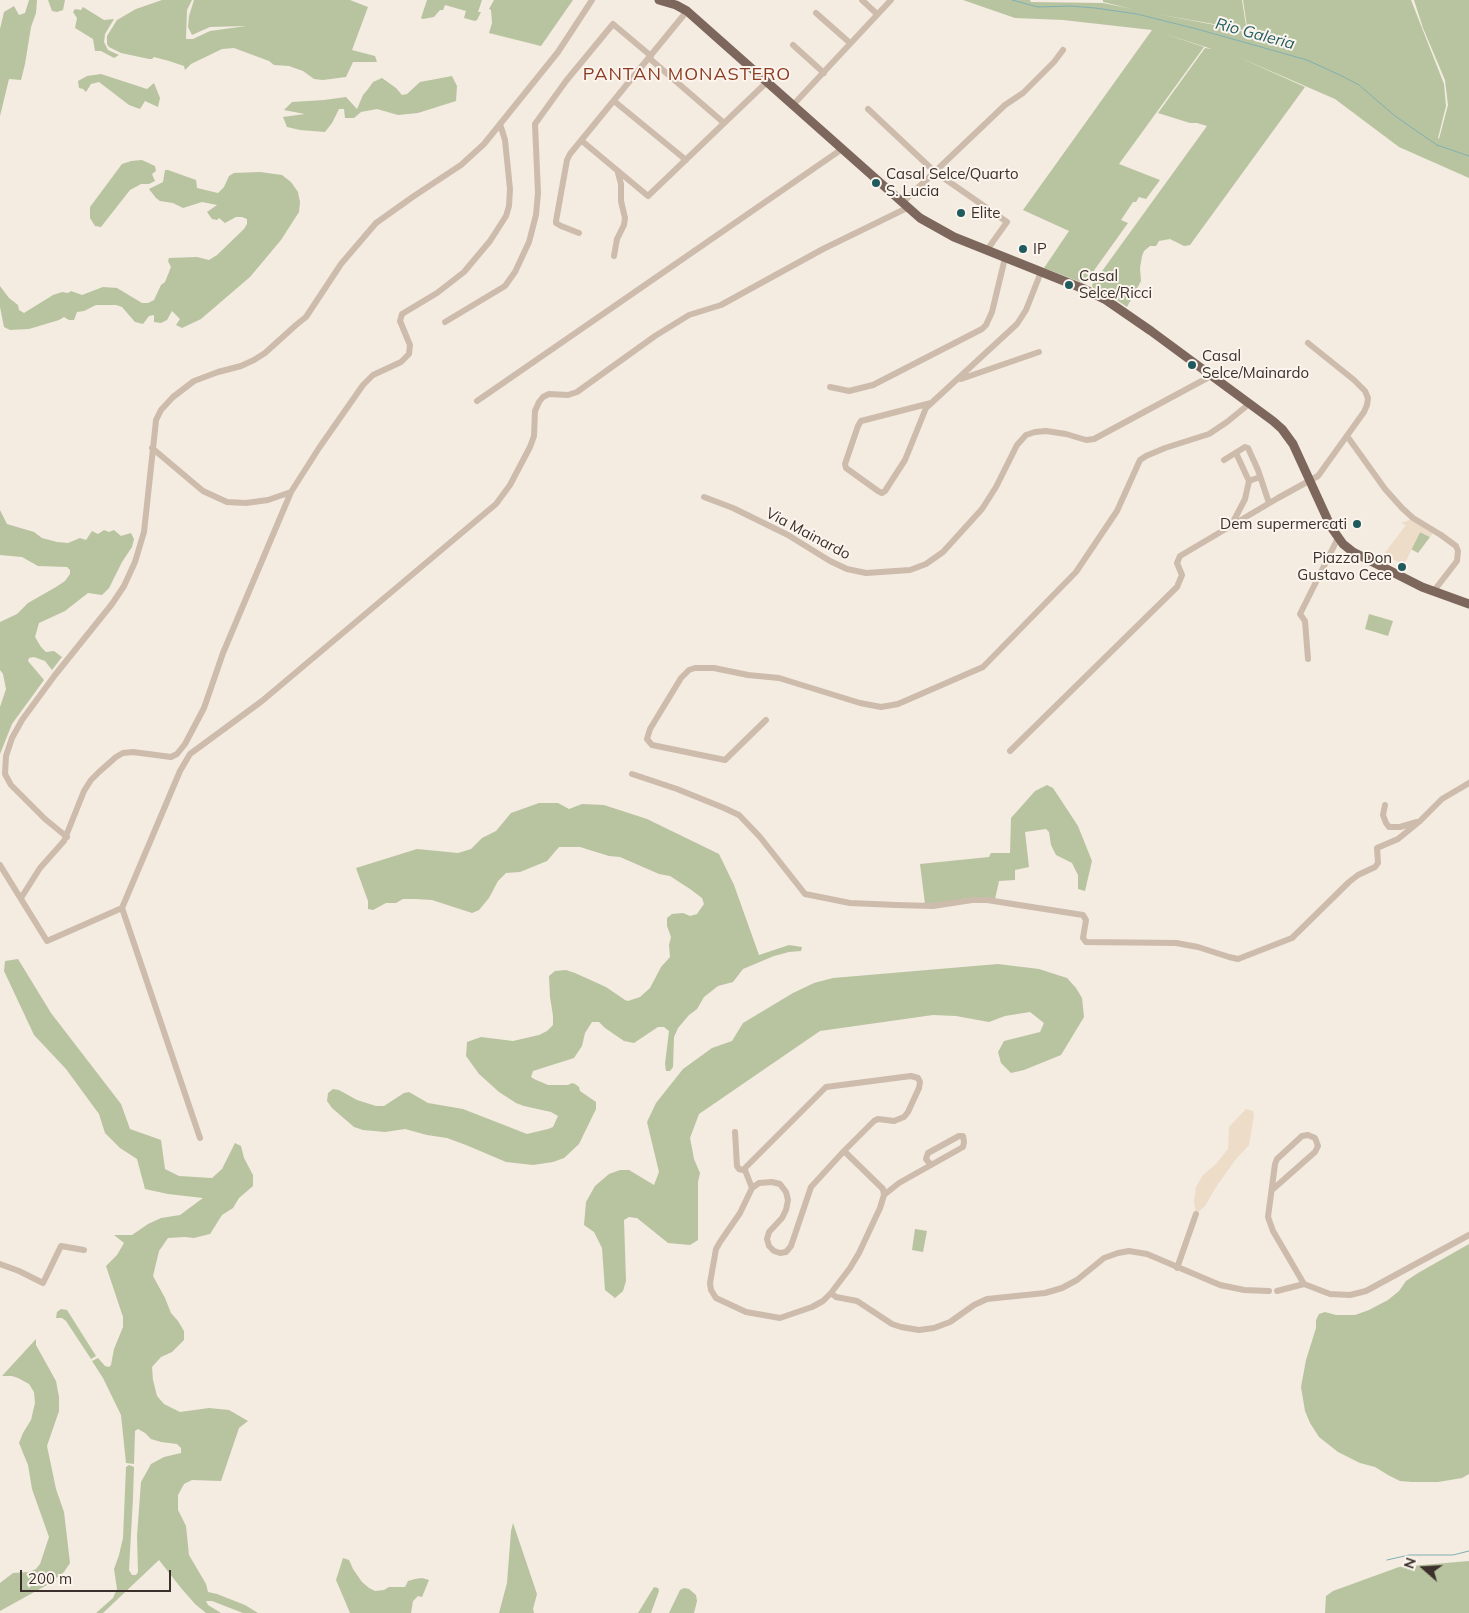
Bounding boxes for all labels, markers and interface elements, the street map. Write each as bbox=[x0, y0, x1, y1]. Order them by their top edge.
water label: Rio Galeria bbox=[1213, 14, 1297, 54]
district label: PANTAN MONASTERO bbox=[581, 64, 793, 86]
place label: Casal Selce/Quarto S. Lucia bbox=[886, 165, 1018, 200]
marker: Casal Selce/Quarto S. Lucia bbox=[870, 177, 882, 189]
place label: Elite bbox=[971, 204, 1000, 222]
marker: Elite bbox=[955, 207, 967, 219]
place label: IP bbox=[1033, 240, 1047, 258]
marker: IP bbox=[1017, 243, 1029, 255]
place label: Casal Selce/Ricci bbox=[1079, 267, 1152, 302]
marker: Casal Selce/Ricci bbox=[1063, 279, 1075, 291]
place label: Casal Selce/Mainardo bbox=[1202, 347, 1309, 382]
marker: Casal Selce/Mainardo bbox=[1186, 359, 1198, 371]
street label: Via Mainardo bbox=[763, 504, 853, 564]
place label: Dem supermercati bbox=[1220, 515, 1347, 533]
marker: Dem supermercati bbox=[1351, 518, 1363, 530]
place label: Piazza Don Gustavo Cece bbox=[1297, 549, 1392, 584]
marker: Piazza Don Gustavo Cece bbox=[1396, 561, 1408, 573]
north arrow bbox=[1399, 1543, 1449, 1593]
text: N bbox=[1400, 1555, 1420, 1571]
scale bar bbox=[22, 1560, 174, 1592]
text: 200 m bbox=[28, 1569, 72, 1588]

